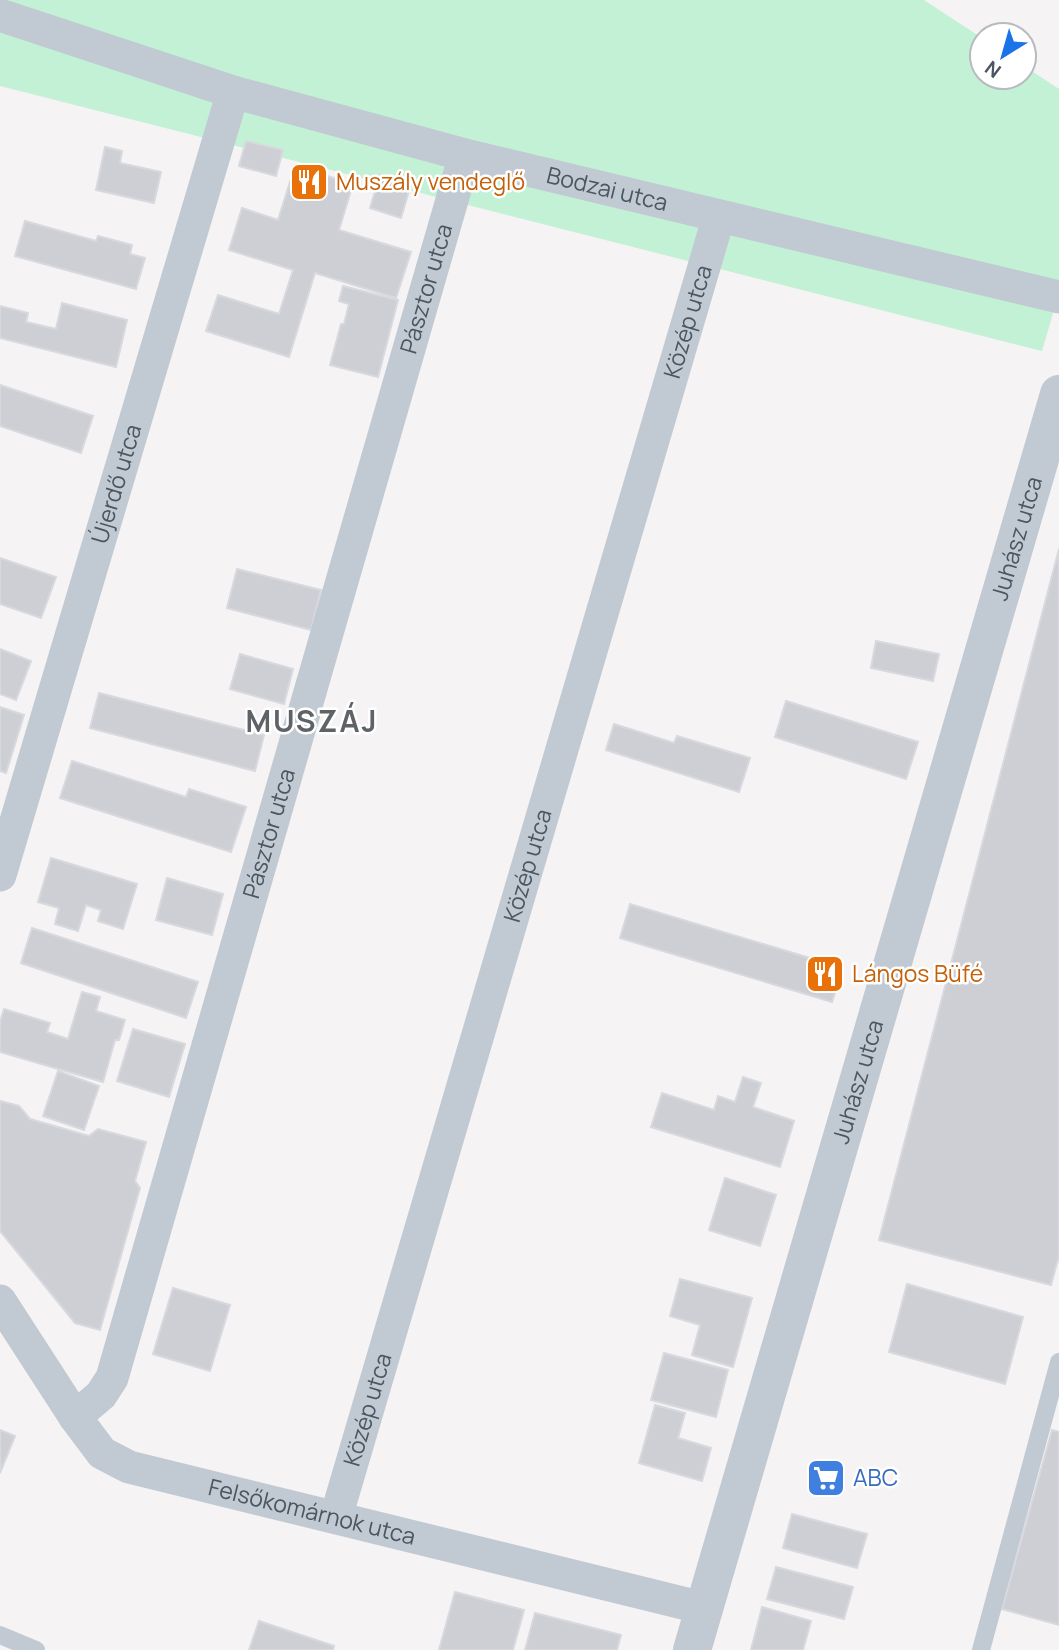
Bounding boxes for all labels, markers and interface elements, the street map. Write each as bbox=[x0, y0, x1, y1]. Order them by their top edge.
north arrow bbox=[968, 21, 1038, 91]
text: N bbox=[979, 55, 1006, 84]
street label: Bodzai utca bbox=[544, 158, 671, 218]
restaurant icon: Muszály vendeglő bbox=[288, 161, 330, 203]
place label: Muszály vendeglő bbox=[336, 165, 525, 197]
street label: Pásztor utca bbox=[392, 220, 459, 357]
street label: Közép utca bbox=[655, 261, 719, 382]
street label: Újerdő utca bbox=[83, 420, 148, 547]
street label: Juhász utca bbox=[983, 472, 1049, 604]
district label: MUSZÁJ bbox=[245, 700, 379, 741]
street label: Pásztor utca bbox=[234, 765, 302, 902]
street label: Közép utca bbox=[495, 805, 559, 926]
restaurant icon: Lángos Büfé bbox=[804, 953, 846, 995]
place label: Lángos Büfé bbox=[852, 957, 983, 989]
street label: Juhász utca bbox=[824, 1016, 890, 1147]
street label: Közép utca bbox=[335, 1349, 398, 1470]
supermarket icon: ABC bbox=[805, 1457, 847, 1499]
place label: ABC bbox=[853, 1461, 898, 1493]
street label: Felsőkomárnok utca bbox=[205, 1470, 419, 1552]

